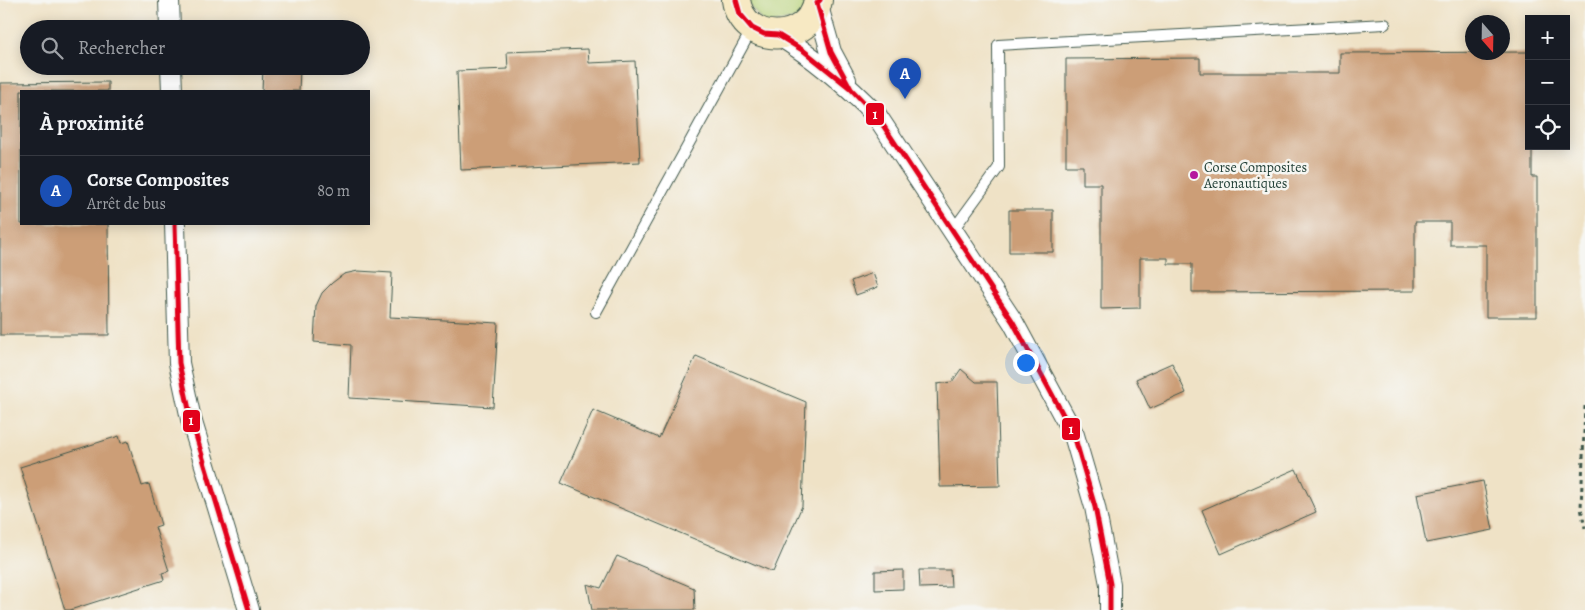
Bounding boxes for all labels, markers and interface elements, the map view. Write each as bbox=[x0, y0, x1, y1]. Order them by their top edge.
north arrow bbox=[1465, 15, 1510, 60]
map controls bbox=[1525, 15, 1570, 150]
button: + bbox=[1525, 15, 1570, 60]
search box bbox=[20, 20, 370, 75]
icon: search bbox=[38, 34, 66, 62]
text: Rechercher bbox=[78, 35, 165, 61]
pin: A bbox=[889, 58, 921, 99]
button: − bbox=[1525, 60, 1570, 105]
line badge: 1 bbox=[865, 102, 885, 126]
text: 1 bbox=[872, 105, 878, 124]
button: locate bbox=[1525, 105, 1570, 150]
text: À proximité bbox=[40, 109, 144, 137]
place label: Corse Composites Aeronautiques bbox=[1203, 158, 1307, 193]
text: Corse Composites bbox=[87, 167, 229, 193]
marker: Corse Composites Aeronautiques bbox=[1188, 169, 1200, 181]
text: A bbox=[51, 180, 61, 202]
text: 80 m bbox=[317, 180, 350, 202]
text: Arrêt de bus bbox=[87, 193, 166, 215]
your location bbox=[1013, 350, 1039, 376]
line badge: 1 bbox=[182, 409, 201, 433]
text: 1 bbox=[188, 411, 194, 430]
line badge: 1 bbox=[1061, 417, 1081, 441]
text: 1 bbox=[1068, 420, 1074, 439]

